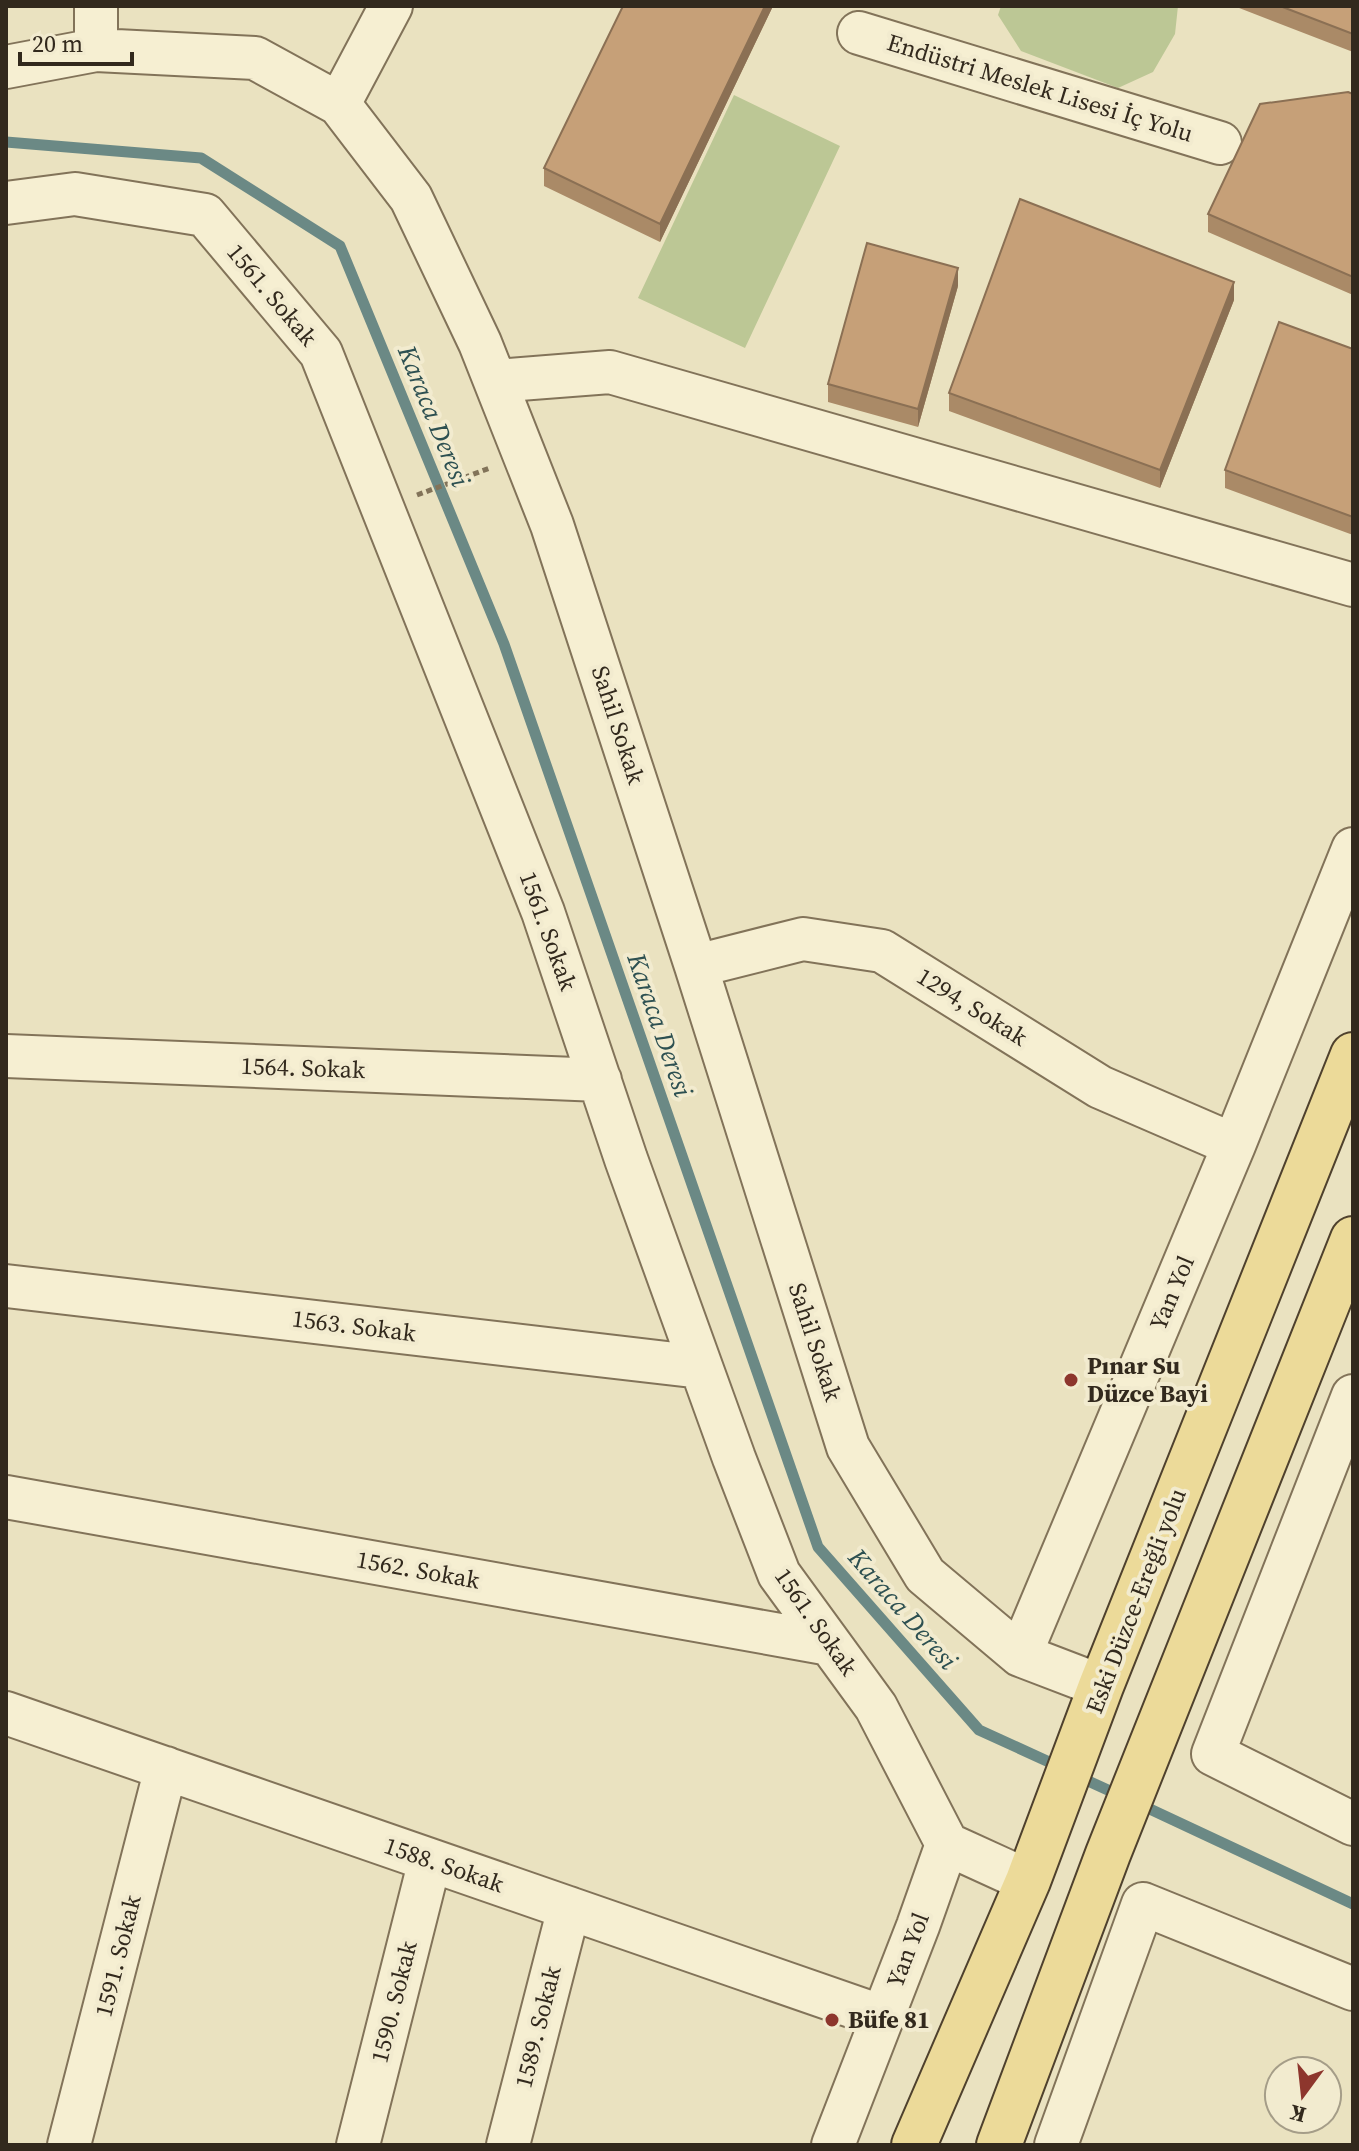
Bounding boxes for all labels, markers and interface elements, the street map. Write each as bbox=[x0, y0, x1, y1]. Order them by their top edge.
scale bar bbox=[20, 16, 132, 66]
street label: Endüstri Meslek Lisesi İç Yolu bbox=[883, 25, 1197, 150]
text: 20 m bbox=[32, 27, 83, 60]
street label: 1561. Sokak bbox=[220, 236, 326, 354]
water label: Karaca Deresi bbox=[389, 339, 479, 492]
street label: Sahil Sokak bbox=[584, 661, 653, 789]
street label: 1561. Sokak bbox=[512, 867, 586, 996]
water label: Karaca Deresi bbox=[618, 947, 701, 1102]
street label: 1294, Sokak bbox=[911, 960, 1035, 1054]
street label: 1564. Sokak bbox=[240, 1049, 367, 1086]
street label: Yan Yol bbox=[1141, 1251, 1202, 1335]
street label: Sahil Sokak bbox=[781, 1278, 850, 1406]
street label: 1563. Sokak bbox=[290, 1302, 419, 1350]
place label: Pınar Su Düzce Bayi bbox=[1087, 1349, 1208, 1410]
marker: Pınar Su Düzce Bayi bbox=[1062, 1371, 1080, 1389]
street label: Eski Düzce-Ereğli yolu bbox=[1077, 1484, 1194, 1718]
water label: Karaca Deresi bbox=[840, 1540, 966, 1677]
street label: 1562. Sokak bbox=[354, 1542, 483, 1597]
street label: 1561. Sokak bbox=[767, 1561, 866, 1683]
street label: 1588. Sokak bbox=[380, 1829, 509, 1901]
street label: 1591. Sokak bbox=[86, 1891, 149, 2020]
street label: Yan Yol bbox=[878, 1908, 937, 1992]
street label: 1590. Sokak bbox=[362, 1937, 425, 2066]
street label: 1589. Sokak bbox=[506, 1962, 569, 2091]
place label: Büfe 81 bbox=[848, 2003, 930, 2036]
marker: Büfe 81 bbox=[823, 2011, 841, 2029]
north arrow bbox=[1263, 2055, 1343, 2135]
text: K bbox=[1286, 2098, 1309, 2131]

